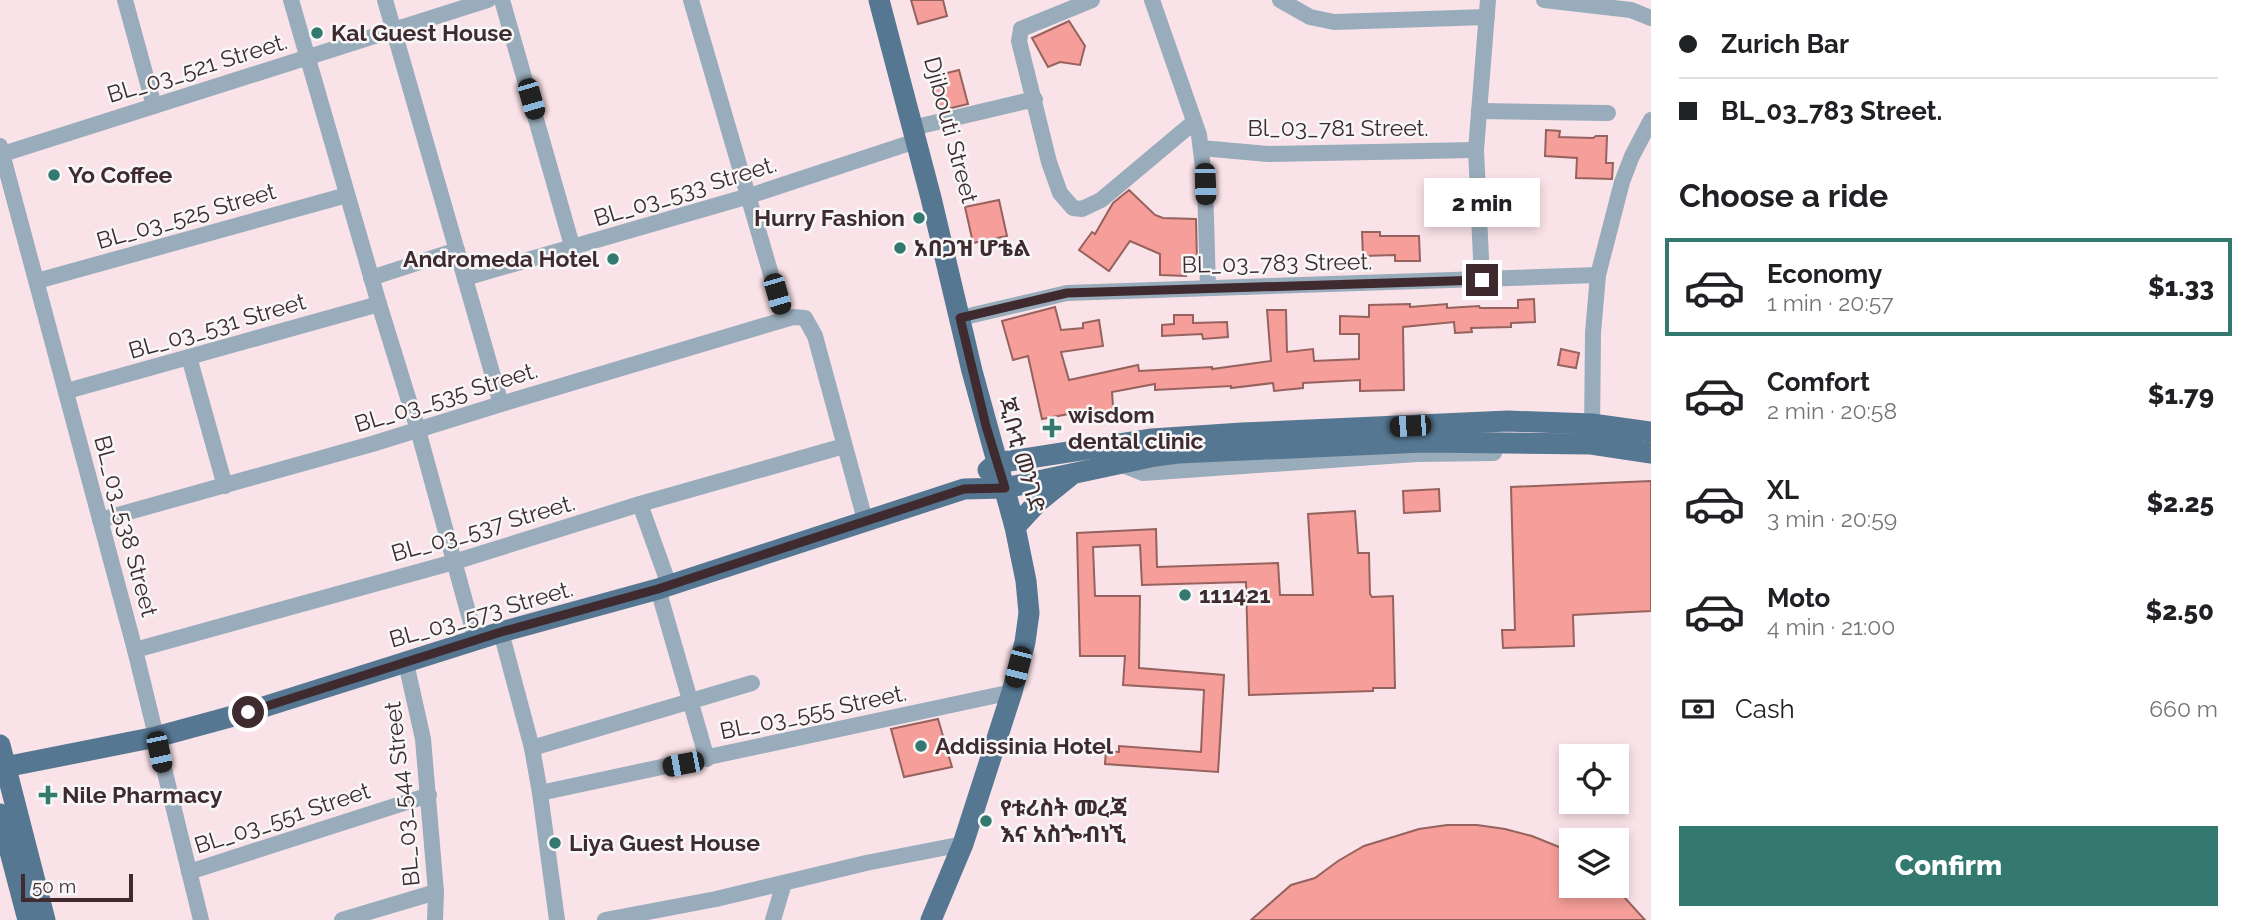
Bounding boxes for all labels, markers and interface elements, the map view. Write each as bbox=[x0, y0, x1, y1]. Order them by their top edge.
place label: Kal Guest House bbox=[331, 19, 512, 46]
marker: Kal Guest House bbox=[309, 25, 325, 41]
street label: BL_03_521 Street. bbox=[104, 27, 290, 108]
text: Zurich Bar bbox=[1721, 29, 1849, 59]
street label: Djibouti Street bbox=[919, 54, 984, 206]
car bbox=[516, 76, 547, 122]
text: BL_03_783 Street. bbox=[1721, 96, 1942, 126]
street label: Bl_03_781 Street. bbox=[1247, 114, 1429, 141]
street label: BL_03_533 Street. bbox=[590, 150, 779, 231]
place label: Yo Coffee bbox=[68, 161, 172, 188]
car bbox=[1194, 163, 1217, 205]
marker: Yo Coffee bbox=[46, 167, 62, 183]
street label: BL_03_525 Street bbox=[93, 177, 279, 254]
text: Choose a ride bbox=[1679, 177, 1888, 214]
callout: 2 min bbox=[1424, 178, 1540, 228]
text: 2 min bbox=[1452, 189, 1512, 216]
place label: Hurry Fashion bbox=[754, 204, 905, 231]
marker: Hurry Fashion bbox=[911, 210, 927, 226]
place label: አበጋዝ ሆቴል bbox=[914, 234, 1031, 261]
marker: አበጋዝ ሆቴል bbox=[892, 240, 908, 256]
place label: Andromeda Hotel bbox=[403, 245, 600, 272]
street label: BL_03_783 Street. bbox=[1181, 247, 1373, 278]
marker: Andromeda Hotel bbox=[605, 251, 621, 267]
icon: car bbox=[1683, 256, 1746, 319]
text: Economy bbox=[1767, 259, 1882, 289]
route end bbox=[1466, 264, 1498, 296]
car bbox=[762, 271, 793, 317]
text: $1.33 bbox=[2148, 272, 2214, 302]
street label: BL_03_531 Street bbox=[125, 287, 309, 364]
text: 1 min · 20:57 bbox=[1767, 289, 1894, 316]
street label: BL_03_535 Street. bbox=[351, 356, 541, 437]
icon: car bbox=[1683, 364, 1746, 427]
text: Comfort bbox=[1767, 367, 1870, 397]
text: $1.79 bbox=[2148, 380, 2214, 410]
street label: ጂቡቲ መንገድ bbox=[993, 394, 1052, 516]
text: 2 min · 20:58 bbox=[1767, 397, 1897, 424]
place label: wisdom dental clinic bbox=[1068, 401, 1204, 454]
car bbox=[1389, 414, 1432, 438]
marker: wisdom dental clinic bbox=[1042, 418, 1062, 438]
street label: BL_03_538 Street bbox=[89, 432, 164, 620]
icon: car bbox=[1683, 472, 1746, 535]
text: XL bbox=[1767, 475, 1799, 505]
street label: BL_03_537 Street. bbox=[388, 488, 578, 567]
text: $2.25 bbox=[2146, 488, 2214, 518]
text: 3 min · 20:59 bbox=[1767, 505, 1897, 532]
street label: BL_03_573 Street. bbox=[386, 574, 576, 653]
icon: car bbox=[1683, 580, 1746, 643]
place label: 111421 bbox=[1199, 581, 1271, 608]
text: Moto bbox=[1767, 583, 1830, 613]
marker: 111421 bbox=[1177, 587, 1193, 603]
text: $2.50 bbox=[2146, 596, 2214, 626]
text: 4 min · 21:00 bbox=[1767, 613, 1895, 640]
car bbox=[1003, 644, 1034, 690]
street label: BL_03_555 Street. bbox=[717, 679, 909, 744]
icon: cash bbox=[1679, 690, 1717, 728]
text: Cash bbox=[1735, 694, 1795, 724]
text: 660 m bbox=[2149, 695, 2218, 722]
route start bbox=[232, 696, 264, 728]
street label: BL_03_544 Street bbox=[378, 700, 425, 888]
car bbox=[145, 729, 174, 775]
place label: Addissinia Hotel bbox=[935, 732, 1114, 759]
marker: Addissinia Hotel bbox=[913, 738, 929, 754]
map controls bbox=[1559, 744, 1629, 898]
button: locate bbox=[1559, 744, 1629, 814]
car bbox=[661, 750, 706, 778]
street label: BL_03_551 Street bbox=[191, 776, 373, 859]
place label: Nile Pharmacy bbox=[62, 781, 223, 808]
marker: Nile Pharmacy bbox=[40, 787, 56, 803]
place label: የቱሪስት መረጃ እና አስጐብነኚ bbox=[1000, 794, 1127, 847]
marker: የቱሪስት መረጃ እና አስጐብነኚ bbox=[978, 813, 994, 829]
button: Confirm bbox=[1679, 826, 2218, 906]
button: layers bbox=[1559, 828, 1629, 898]
place label: Liya Guest House bbox=[569, 829, 760, 856]
marker: Liya Guest House bbox=[547, 835, 563, 851]
scale bar bbox=[21, 871, 133, 903]
text: 50 m bbox=[32, 875, 76, 897]

